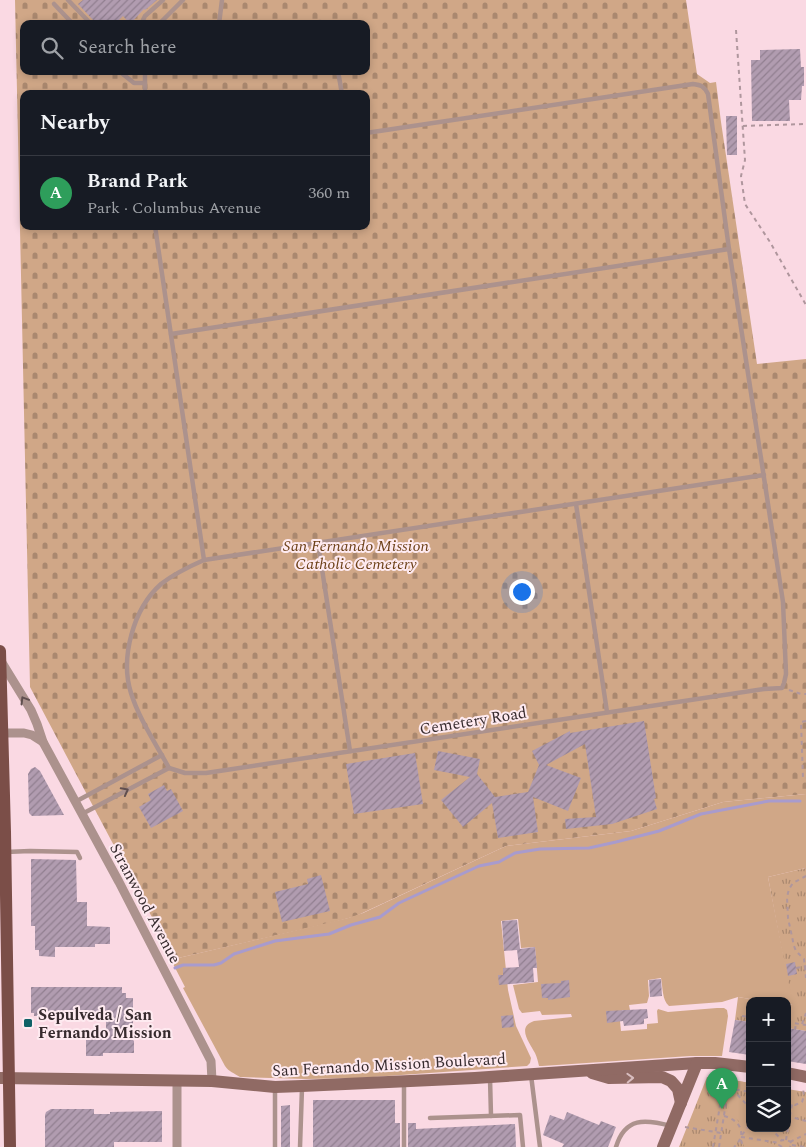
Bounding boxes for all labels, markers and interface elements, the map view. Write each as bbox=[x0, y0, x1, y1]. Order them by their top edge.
search box bbox=[20, 20, 370, 75]
text: Search here bbox=[78, 33, 177, 62]
icon: search bbox=[38, 34, 66, 62]
text: Nearby bbox=[40, 107, 110, 139]
text: Brand Park bbox=[87, 167, 188, 196]
text: A bbox=[50, 181, 62, 205]
text: 360 m bbox=[308, 181, 350, 205]
text: Park · Columbus Avenue bbox=[87, 196, 261, 220]
park label: San Fernando Mission Catholic Cemetery bbox=[283, 534, 430, 576]
your location bbox=[509, 579, 535, 605]
one-way arrow bbox=[21, 696, 31, 705]
street label: Cemetery Road bbox=[418, 701, 529, 741]
one-way arrow bbox=[119, 787, 128, 797]
street label: Stranwood Avenue bbox=[103, 839, 187, 968]
map controls bbox=[746, 997, 791, 1132]
button: + bbox=[746, 997, 791, 1042]
place label: Sepulveda / San Fernando Mission bbox=[38, 1003, 172, 1045]
marker: Sepulveda / San Fernando Mission bbox=[22, 1017, 34, 1029]
button: − bbox=[746, 1042, 791, 1087]
street label: San Fernando Mission Boulevard bbox=[272, 1047, 507, 1083]
pin: A bbox=[706, 1068, 738, 1109]
one-way arrow bbox=[627, 1072, 635, 1083]
button: layers bbox=[746, 1087, 791, 1132]

